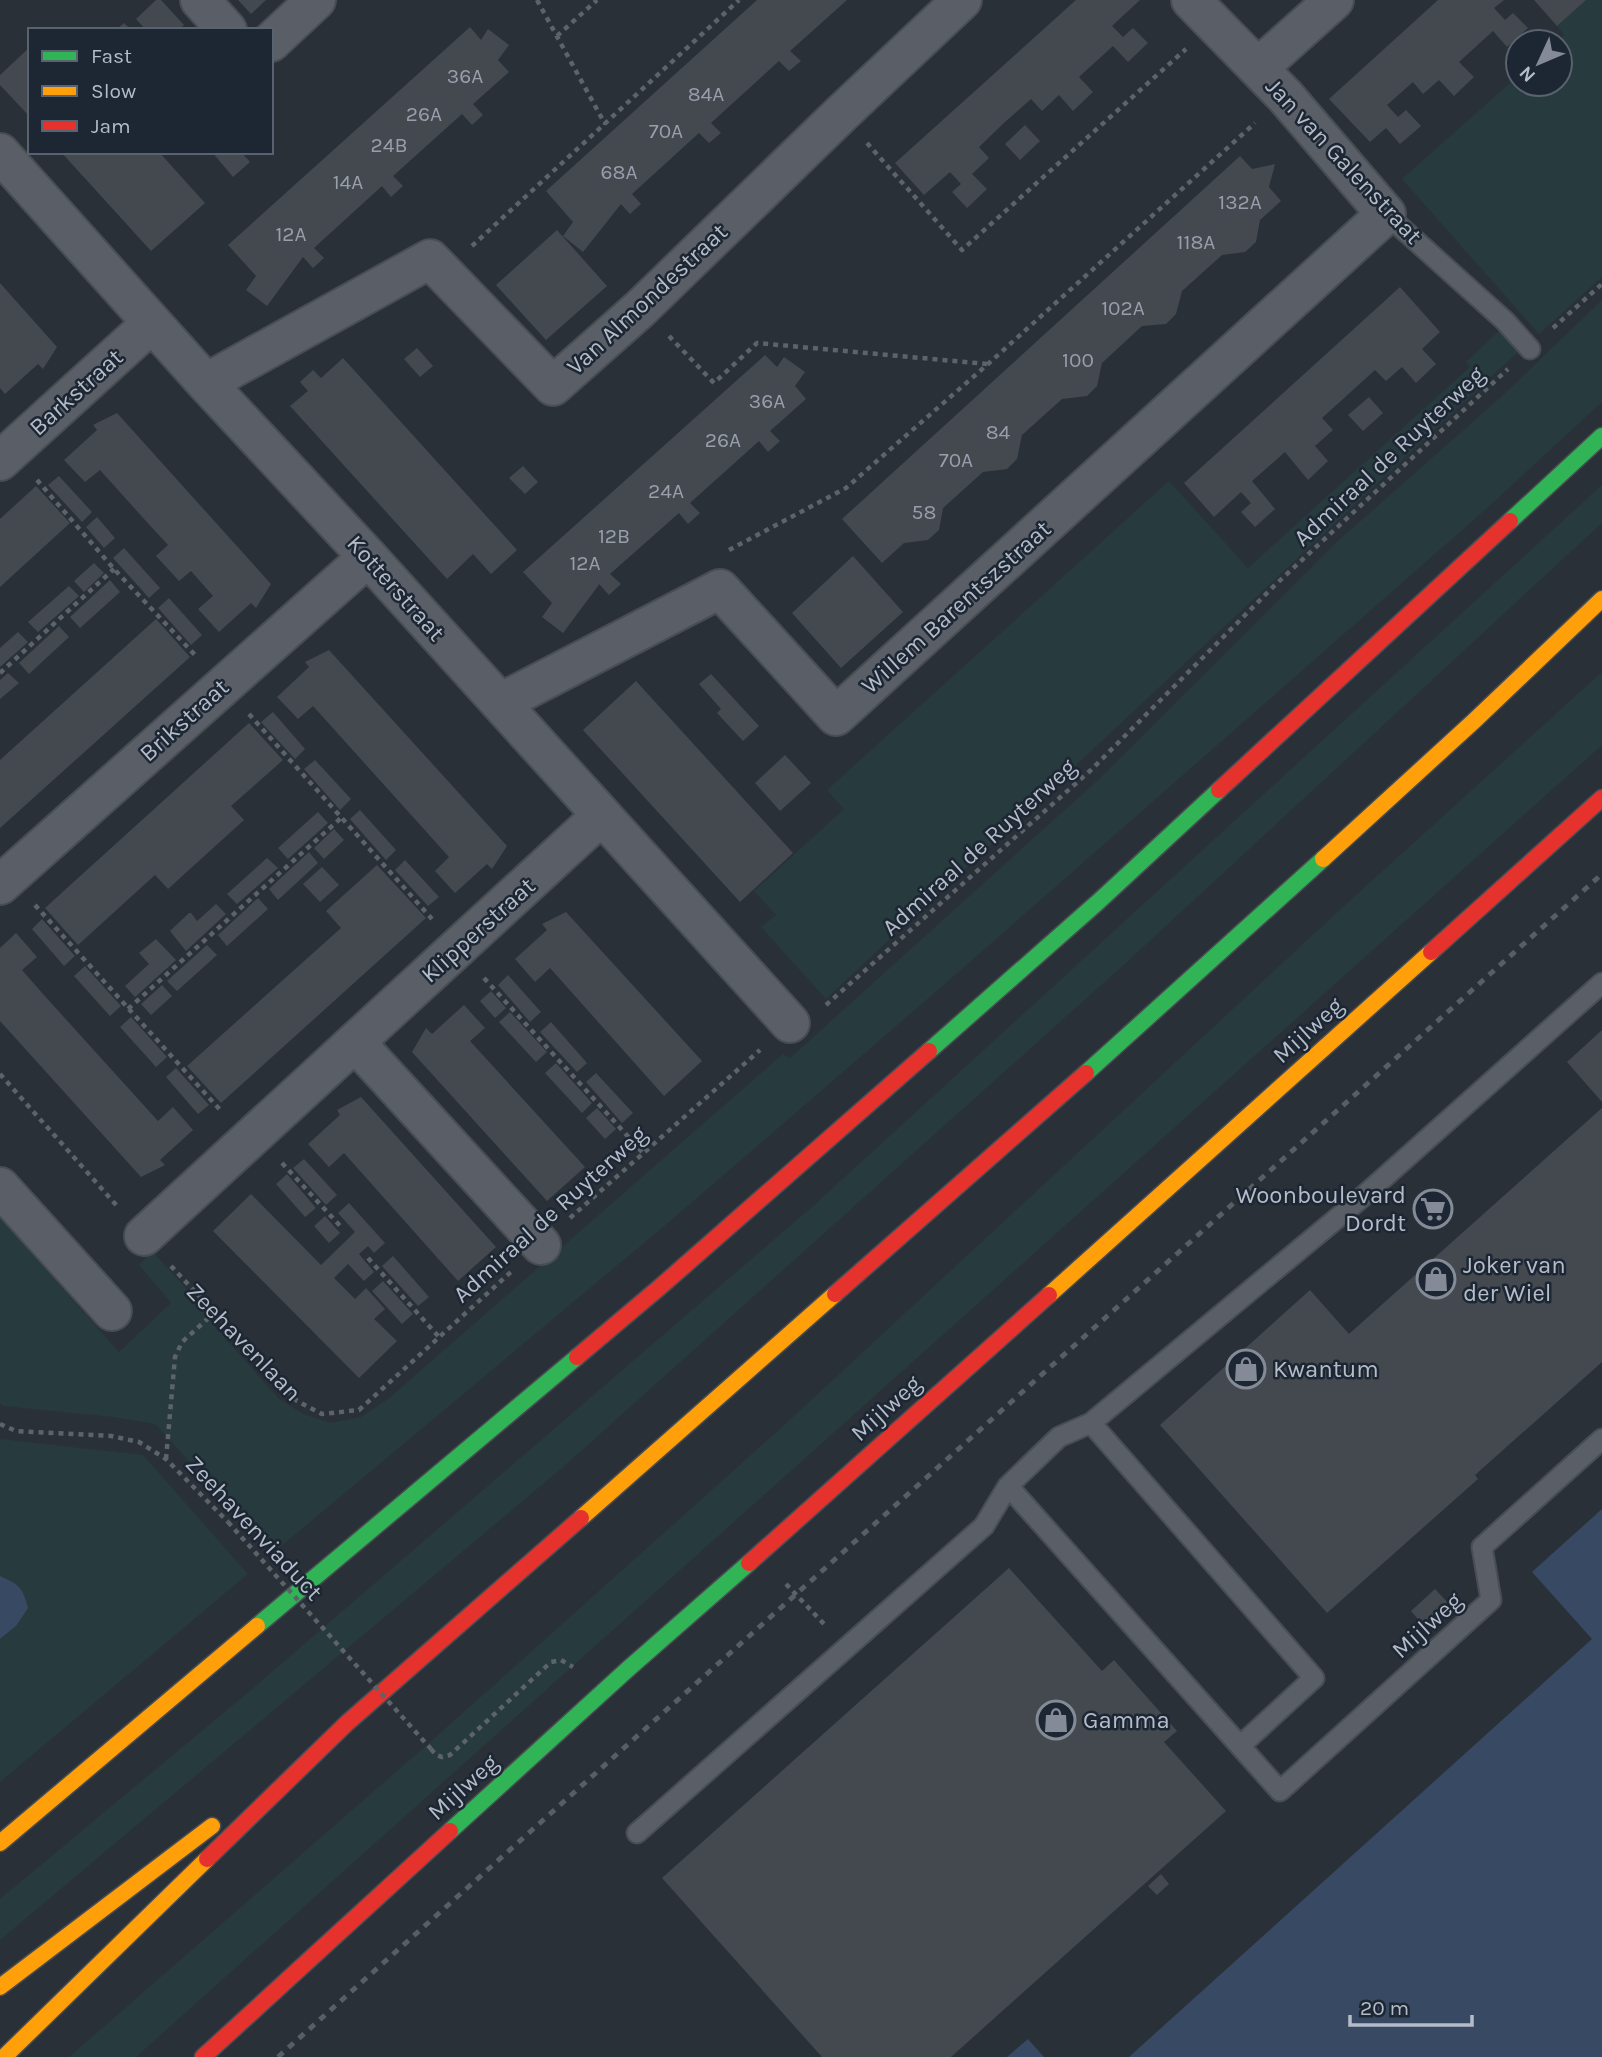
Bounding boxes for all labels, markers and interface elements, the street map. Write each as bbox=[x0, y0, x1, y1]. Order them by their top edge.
legend bbox=[28, 28, 273, 154]
north arrow bbox=[1504, 28, 1574, 98]
text: Fast bbox=[91, 44, 132, 68]
text: N bbox=[1515, 62, 1540, 87]
house number: 36A bbox=[447, 64, 483, 88]
street label: Jan van Galenstraat bbox=[1260, 72, 1428, 250]
text: Slow bbox=[91, 79, 136, 103]
house number: 84A bbox=[688, 82, 724, 106]
house number: 26A bbox=[406, 102, 442, 126]
text: Jam bbox=[91, 114, 131, 138]
house number: 70A bbox=[649, 119, 683, 143]
house number: 24B bbox=[371, 133, 407, 157]
house number: 68A bbox=[601, 160, 638, 184]
house number: 14A bbox=[333, 170, 363, 194]
house number: 132A bbox=[1218, 190, 1262, 214]
street label: Van Almondestraat bbox=[561, 217, 733, 381]
house number: 12A bbox=[275, 222, 307, 246]
house number: 118A bbox=[1177, 230, 1215, 254]
house number: 102A bbox=[1101, 296, 1145, 320]
street label: Barkstraat bbox=[23, 343, 129, 441]
house number: 100 bbox=[1062, 348, 1094, 372]
street label: Admiraal de Ruyterweg bbox=[1288, 360, 1491, 552]
house number: 36A bbox=[749, 389, 785, 413]
house number: 84 bbox=[986, 420, 1011, 444]
house number: 26A bbox=[705, 428, 741, 452]
house number: 70A bbox=[939, 448, 973, 472]
house number: 24A bbox=[648, 479, 684, 503]
house number: 58 bbox=[912, 500, 936, 524]
street label: Willem Barentszstraat bbox=[856, 515, 1056, 699]
house number: 12B bbox=[598, 524, 630, 548]
street label: Kotterstraat bbox=[341, 529, 451, 647]
house number: 12A bbox=[569, 551, 601, 575]
street label: Brikstraat bbox=[134, 673, 234, 767]
street label: Admiraal de Ruyterweg bbox=[876, 752, 1082, 941]
street label: Klipperstraat bbox=[415, 872, 541, 988]
street label: Mijlweg bbox=[1267, 991, 1349, 1069]
street label: Admiraal de Ruyterweg bbox=[447, 1119, 653, 1308]
place label: Woonboulevard Dordt bbox=[1236, 1181, 1406, 1237]
supermarket icon: Woonboulevard Dordt bbox=[1412, 1188, 1454, 1230]
place label: Joker van der Wiel bbox=[1463, 1251, 1566, 1307]
shop icon: Joker van der Wiel bbox=[1415, 1258, 1457, 1300]
street label: Zeehavenlaan bbox=[181, 1277, 307, 1407]
shop icon: Kwantum bbox=[1225, 1348, 1267, 1390]
place label: Kwantum bbox=[1273, 1355, 1379, 1383]
street label: Mijlweg bbox=[845, 1369, 927, 1447]
street label: Zeehavenviaduct bbox=[180, 1450, 328, 1606]
street label: Mijlweg bbox=[1386, 1586, 1468, 1664]
shop icon: Gamma bbox=[1035, 1699, 1077, 1741]
place label: Gamma bbox=[1083, 1706, 1170, 1734]
street label: Mijlweg bbox=[422, 1748, 504, 1826]
scale bar bbox=[1350, 1983, 1472, 2027]
text: 20 m bbox=[1360, 1996, 1409, 2020]

